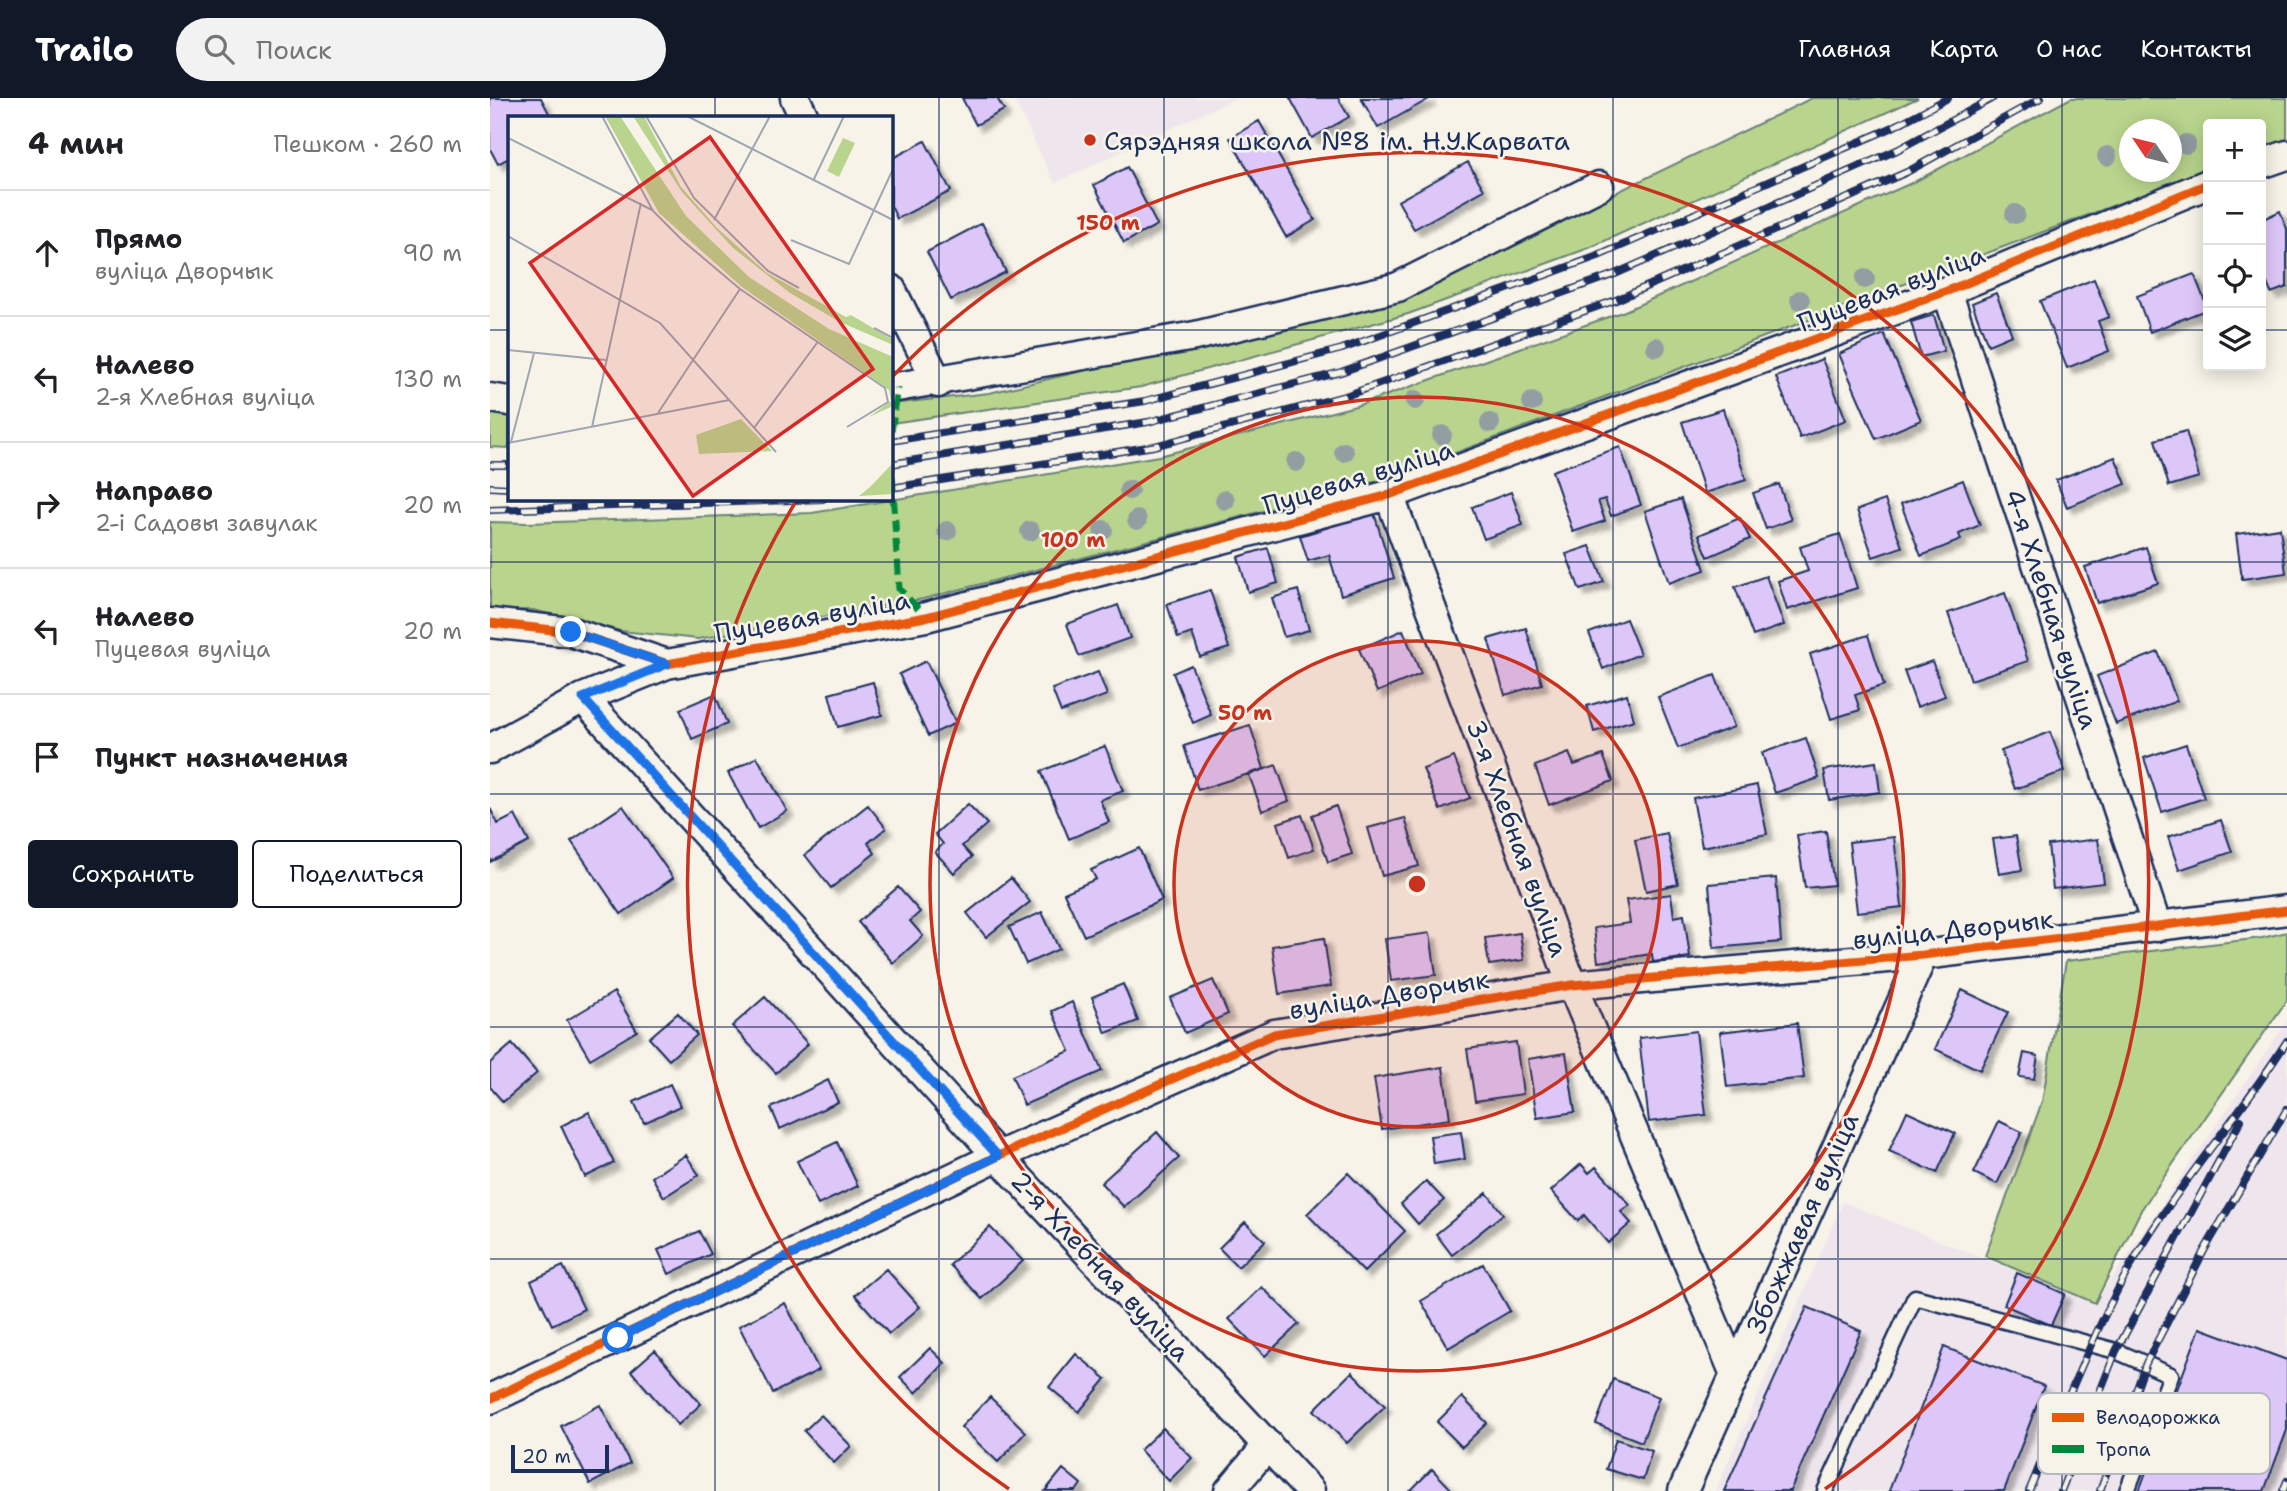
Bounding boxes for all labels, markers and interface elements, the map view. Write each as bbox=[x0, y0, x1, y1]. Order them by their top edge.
search box bbox=[176, 18, 666, 81]
text: Trailo bbox=[35, 27, 134, 72]
icon: search bbox=[200, 30, 238, 68]
text: Поиск bbox=[256, 32, 332, 67]
text: Главная bbox=[1798, 33, 1891, 65]
text: Карта bbox=[1929, 33, 1998, 65]
text: О нас bbox=[2036, 33, 2102, 65]
text: Контакты bbox=[2140, 33, 2252, 65]
inset map bbox=[508, 116, 892, 500]
north arrow bbox=[2119, 119, 2182, 182]
map controls bbox=[2203, 119, 2266, 371]
button: + bbox=[2203, 119, 2266, 182]
text: 4 мин bbox=[28, 123, 124, 164]
place label: Сярэдняя школа №8 ім. Н.У.Карвата bbox=[1104, 123, 1570, 158]
text: Пешком · 260 m bbox=[274, 129, 462, 159]
marker: Сярэдняя школа №8 ім. Н.У.Карвата bbox=[1082, 132, 1098, 148]
button: − bbox=[2203, 182, 2266, 245]
text: 150 m bbox=[1076, 209, 1140, 237]
text: Прямо bbox=[95, 221, 183, 256]
icon: ahead bbox=[28, 234, 66, 272]
street label: Пуцевая вуліца bbox=[1792, 236, 1990, 340]
text: 90 m bbox=[402, 238, 462, 268]
button: locate bbox=[2203, 245, 2266, 308]
text: вуліца Дворчык bbox=[95, 256, 274, 286]
button: layers bbox=[2203, 308, 2266, 371]
text: Налево bbox=[95, 347, 195, 382]
icon: left bbox=[28, 360, 66, 398]
text: 130 m bbox=[394, 364, 462, 394]
text: 2-я Хлебная вуліца bbox=[95, 382, 315, 412]
street label: Пуцевая вуліца bbox=[1258, 431, 1458, 523]
text: Направо bbox=[95, 473, 213, 508]
street label: 4-я Хлебная вуліца bbox=[1997, 485, 2107, 733]
icon: right bbox=[28, 486, 66, 524]
text: 20 m bbox=[403, 490, 462, 520]
text: 2-і Садовы завулак bbox=[95, 508, 317, 538]
text: 100 m bbox=[1041, 526, 1105, 554]
street label: Пуцевая вуліца bbox=[711, 582, 913, 650]
text: Налево bbox=[95, 599, 195, 634]
icon: left bbox=[28, 612, 66, 650]
text: 20 m bbox=[403, 616, 462, 646]
route end bbox=[555, 616, 586, 647]
text: Пуцевая вуліца bbox=[95, 634, 270, 664]
text: 50 m bbox=[1218, 699, 1272, 727]
street label: 3-я Хлебная вуліца bbox=[1459, 715, 1577, 961]
icon: arrive bbox=[28, 738, 66, 776]
text: Пункт назначения bbox=[95, 740, 348, 775]
button: Сохранить bbox=[28, 840, 238, 908]
button: Поделиться bbox=[252, 840, 462, 908]
centre of rings bbox=[1405, 872, 1429, 896]
street label: вуліца Дворчык bbox=[1851, 901, 2055, 957]
street label: вуліца Дворчык bbox=[1287, 961, 1492, 1027]
street label: Збожжавая вуліца bbox=[1738, 1107, 1866, 1339]
street label: 2-я Хлебная вуліца bbox=[1003, 1163, 1199, 1369]
route start bbox=[602, 1322, 633, 1353]
legend bbox=[2038, 1393, 2270, 1474]
text: Велодорожка bbox=[2096, 1405, 2220, 1430]
text: Тропа bbox=[2096, 1437, 2151, 1462]
scale bar bbox=[511, 1442, 609, 1474]
text: 20 m bbox=[522, 1444, 571, 1469]

